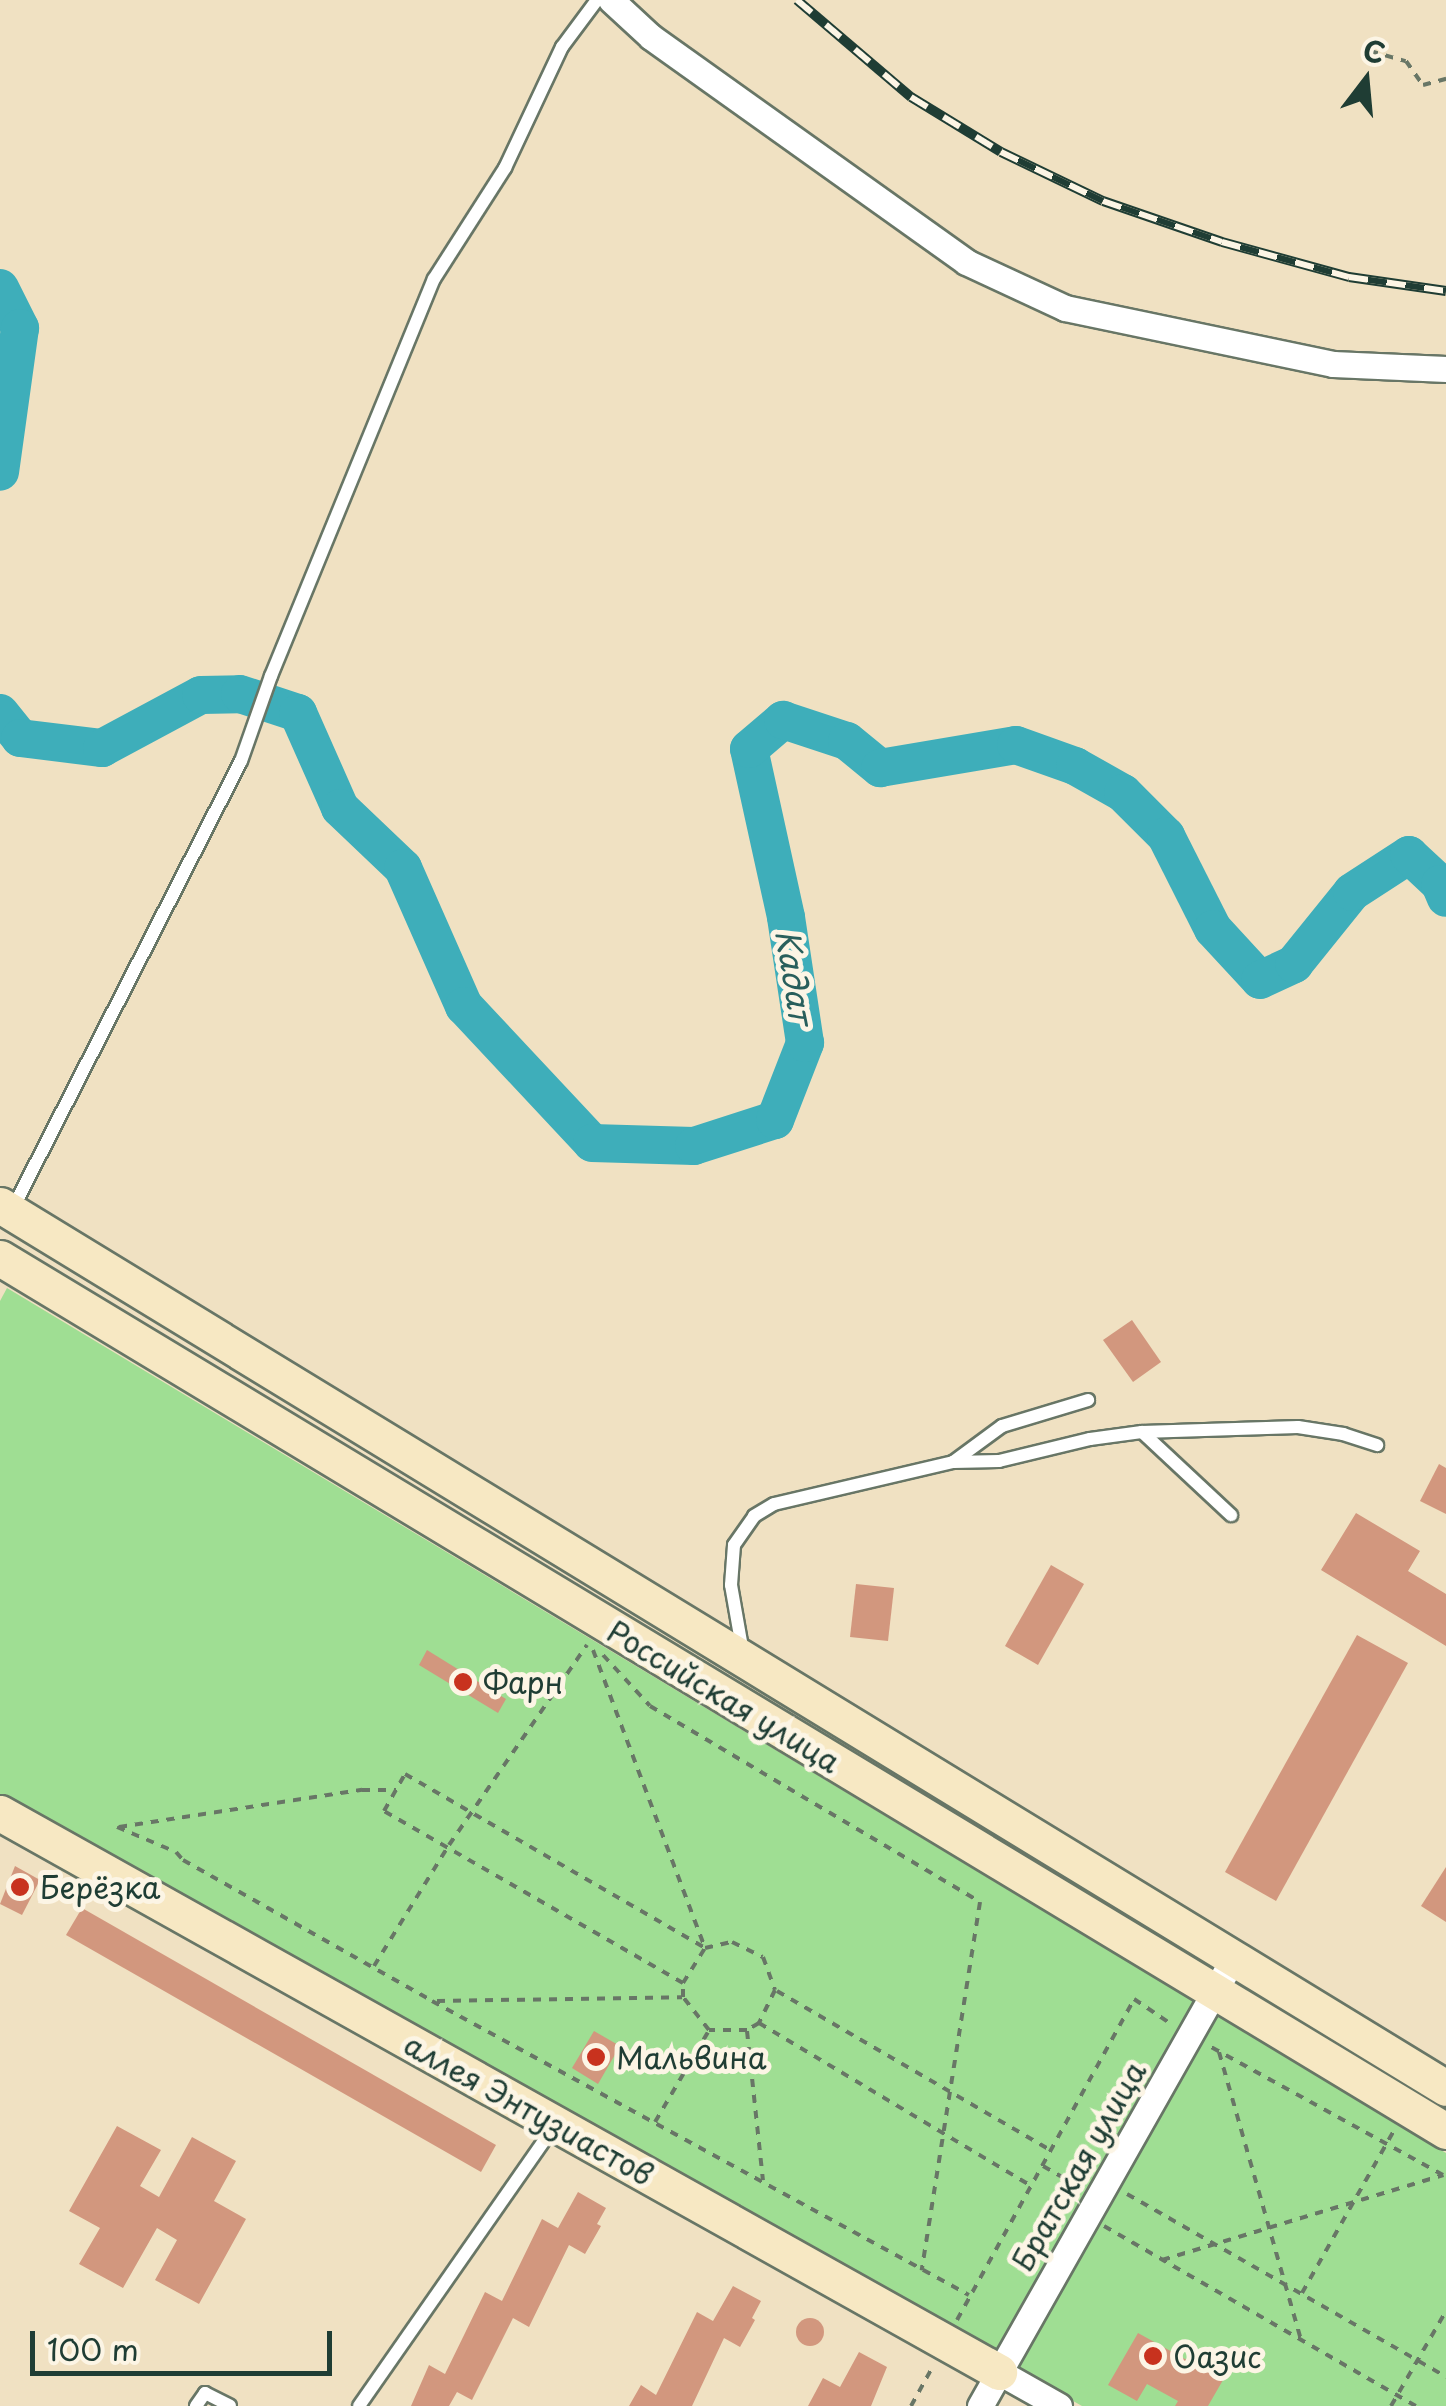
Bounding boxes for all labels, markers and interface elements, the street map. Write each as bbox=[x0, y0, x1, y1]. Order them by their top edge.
text: С bbox=[1358, 27, 1390, 74]
north arrow bbox=[1316, 30, 1416, 130]
water label: Кадат bbox=[769, 927, 821, 1025]
street label: Российская улица bbox=[601, 1612, 847, 1780]
place label: Фарн bbox=[483, 1664, 563, 1700]
marker: Фарн bbox=[452, 1671, 474, 1693]
place label: Берёзка bbox=[40, 1869, 160, 1905]
marker: Берёзка bbox=[9, 1876, 31, 1898]
street label: аллея Энтузиастов bbox=[398, 2026, 660, 2192]
place label: Мальвина bbox=[616, 2039, 767, 2075]
marker: Мальвина bbox=[585, 2046, 607, 2068]
street label: Братская улица bbox=[1003, 2054, 1153, 2278]
scale bar bbox=[35, 2311, 338, 2373]
text: 100 m bbox=[47, 2326, 139, 2371]
place label: Оазис bbox=[1173, 2338, 1262, 2374]
marker: Оазис bbox=[1142, 2345, 1164, 2367]

